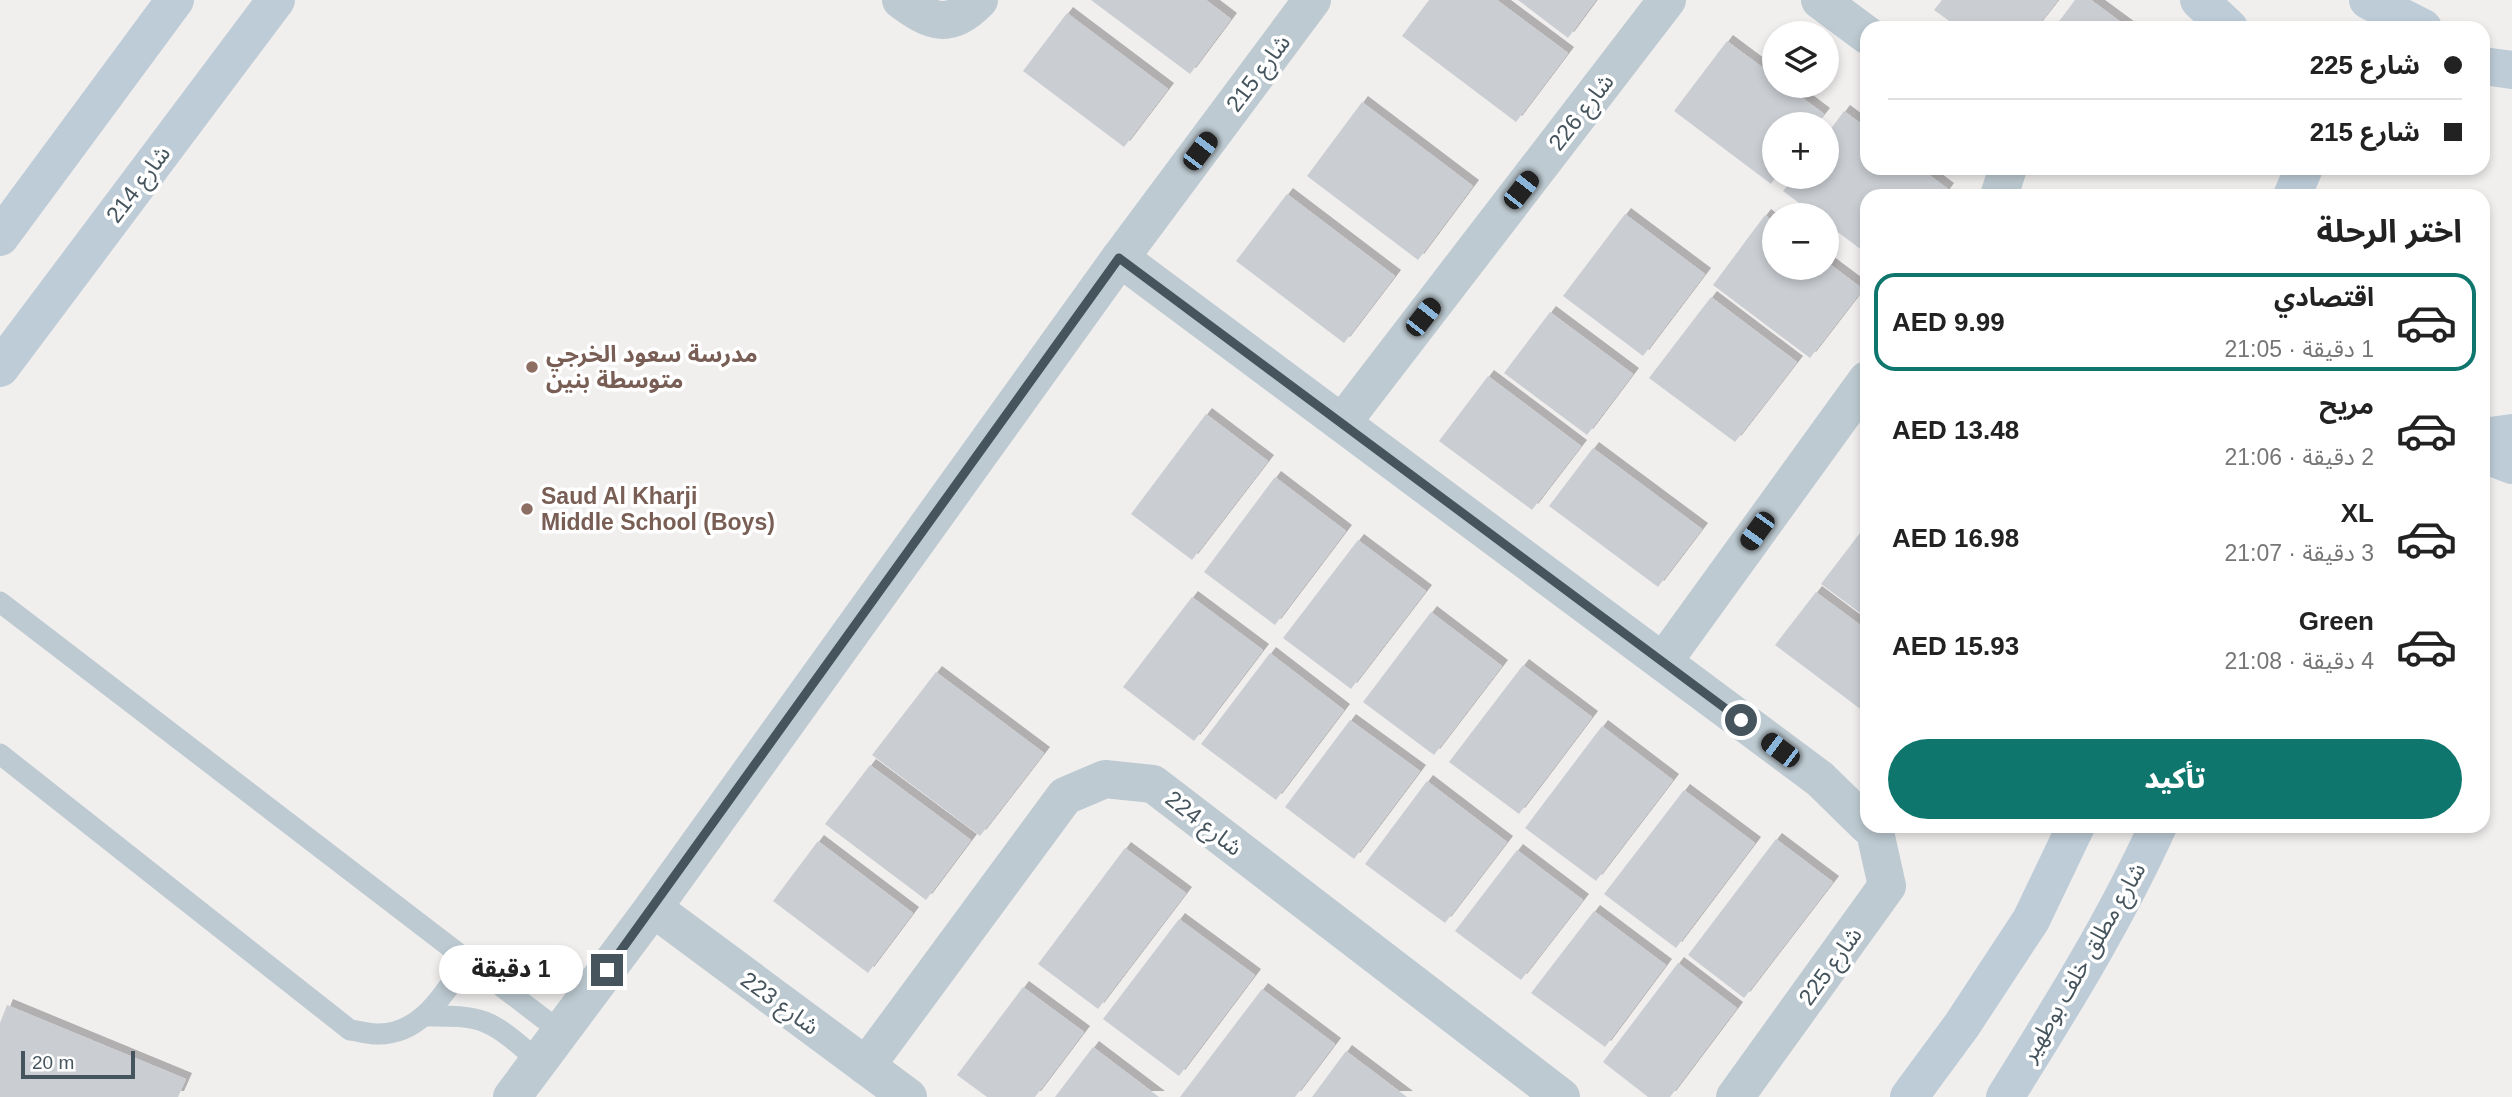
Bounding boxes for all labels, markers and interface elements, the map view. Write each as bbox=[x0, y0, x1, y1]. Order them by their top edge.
map controls bbox=[1762, 21, 1839, 280]
button: layers bbox=[1762, 21, 1839, 98]
street label: شارع 215 bbox=[1221, 29, 1299, 119]
text: شارع 225 bbox=[2310, 50, 2420, 80]
street label: شارع 226 bbox=[1543, 69, 1622, 158]
button: + bbox=[1762, 112, 1839, 189]
text: شارع 215 bbox=[2310, 117, 2420, 147]
car bbox=[1179, 128, 1222, 174]
street label: شارع 214 bbox=[101, 140, 179, 230]
car bbox=[1500, 167, 1543, 213]
button: − bbox=[1762, 203, 1839, 280]
text: اختر الرحلة bbox=[2316, 213, 2462, 249]
text: اقتصادي bbox=[2274, 282, 2374, 312]
icon: car bbox=[2395, 291, 2458, 354]
car bbox=[1402, 294, 1445, 340]
text: AED 9.99 bbox=[1892, 307, 2005, 337]
text: 1 دقيقة · 21:05 bbox=[2224, 336, 2374, 362]
place label: مدرسة سعود الخرجي متوسطة بنين bbox=[546, 341, 758, 394]
marker: مدرسة سعود الخرجي متوسطة بنين bbox=[524, 359, 540, 375]
text: مريح bbox=[2319, 390, 2374, 420]
icon: car bbox=[2395, 399, 2458, 462]
text: AED 13.48 bbox=[1892, 415, 2019, 445]
text: 2 دقيقة · 21:06 bbox=[2224, 444, 2374, 470]
place label: Saud Al Kharji Middle School (Boys) bbox=[541, 483, 775, 535]
text: XL bbox=[2341, 498, 2374, 528]
marker: Saud Al Kharji Middle School (Boys) bbox=[519, 501, 535, 517]
icon: car bbox=[2395, 507, 2458, 570]
car bbox=[1737, 508, 1778, 554]
text: AED 16.98 bbox=[1892, 523, 2019, 553]
text: 3 دقيقة · 21:07 bbox=[2224, 540, 2374, 566]
text: Green bbox=[2299, 606, 2374, 636]
icon: car bbox=[2395, 615, 2458, 678]
text: AED 15.93 bbox=[1892, 631, 2019, 661]
text: 4 دقيقة · 21:08 bbox=[2224, 648, 2374, 674]
route start bbox=[1725, 704, 1757, 736]
car bbox=[1757, 729, 1804, 771]
button: تأكيد bbox=[1888, 739, 2462, 819]
street label: شارع 224 bbox=[1158, 785, 1247, 864]
street label: شارع مطلق خلف بوطهير bbox=[2015, 858, 2154, 1069]
street label: شارع 225 bbox=[1793, 922, 1870, 1012]
callout: 1 دقيقة bbox=[439, 946, 582, 995]
route end bbox=[591, 954, 623, 986]
text: 1 دقيقة bbox=[471, 956, 551, 982]
street label: شارع 223 bbox=[734, 966, 824, 1043]
scale bar bbox=[21, 1048, 135, 1080]
text: 20 m bbox=[32, 1052, 74, 1073]

